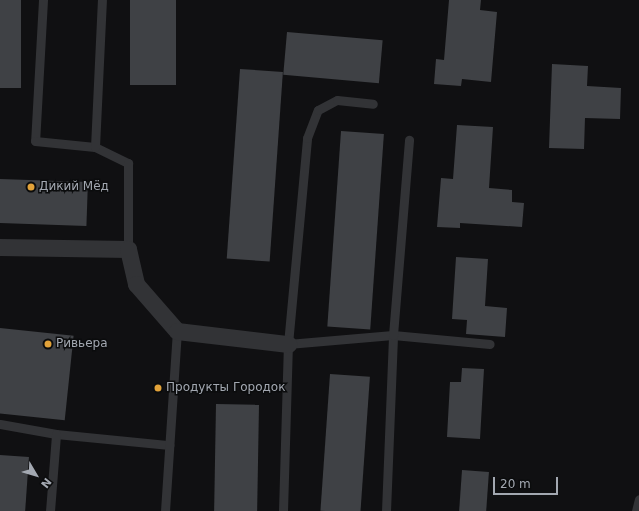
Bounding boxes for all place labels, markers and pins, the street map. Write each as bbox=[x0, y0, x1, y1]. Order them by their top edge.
place label: Дикий Мёд bbox=[39, 180, 109, 194]
marker: Дикий Мёд bbox=[26, 182, 36, 192]
place label: Ривьера bbox=[56, 337, 108, 351]
marker: Ривьера bbox=[43, 339, 53, 349]
place label: Продукты Городок bbox=[166, 381, 285, 395]
marker: Продукты Городок bbox=[153, 383, 163, 393]

